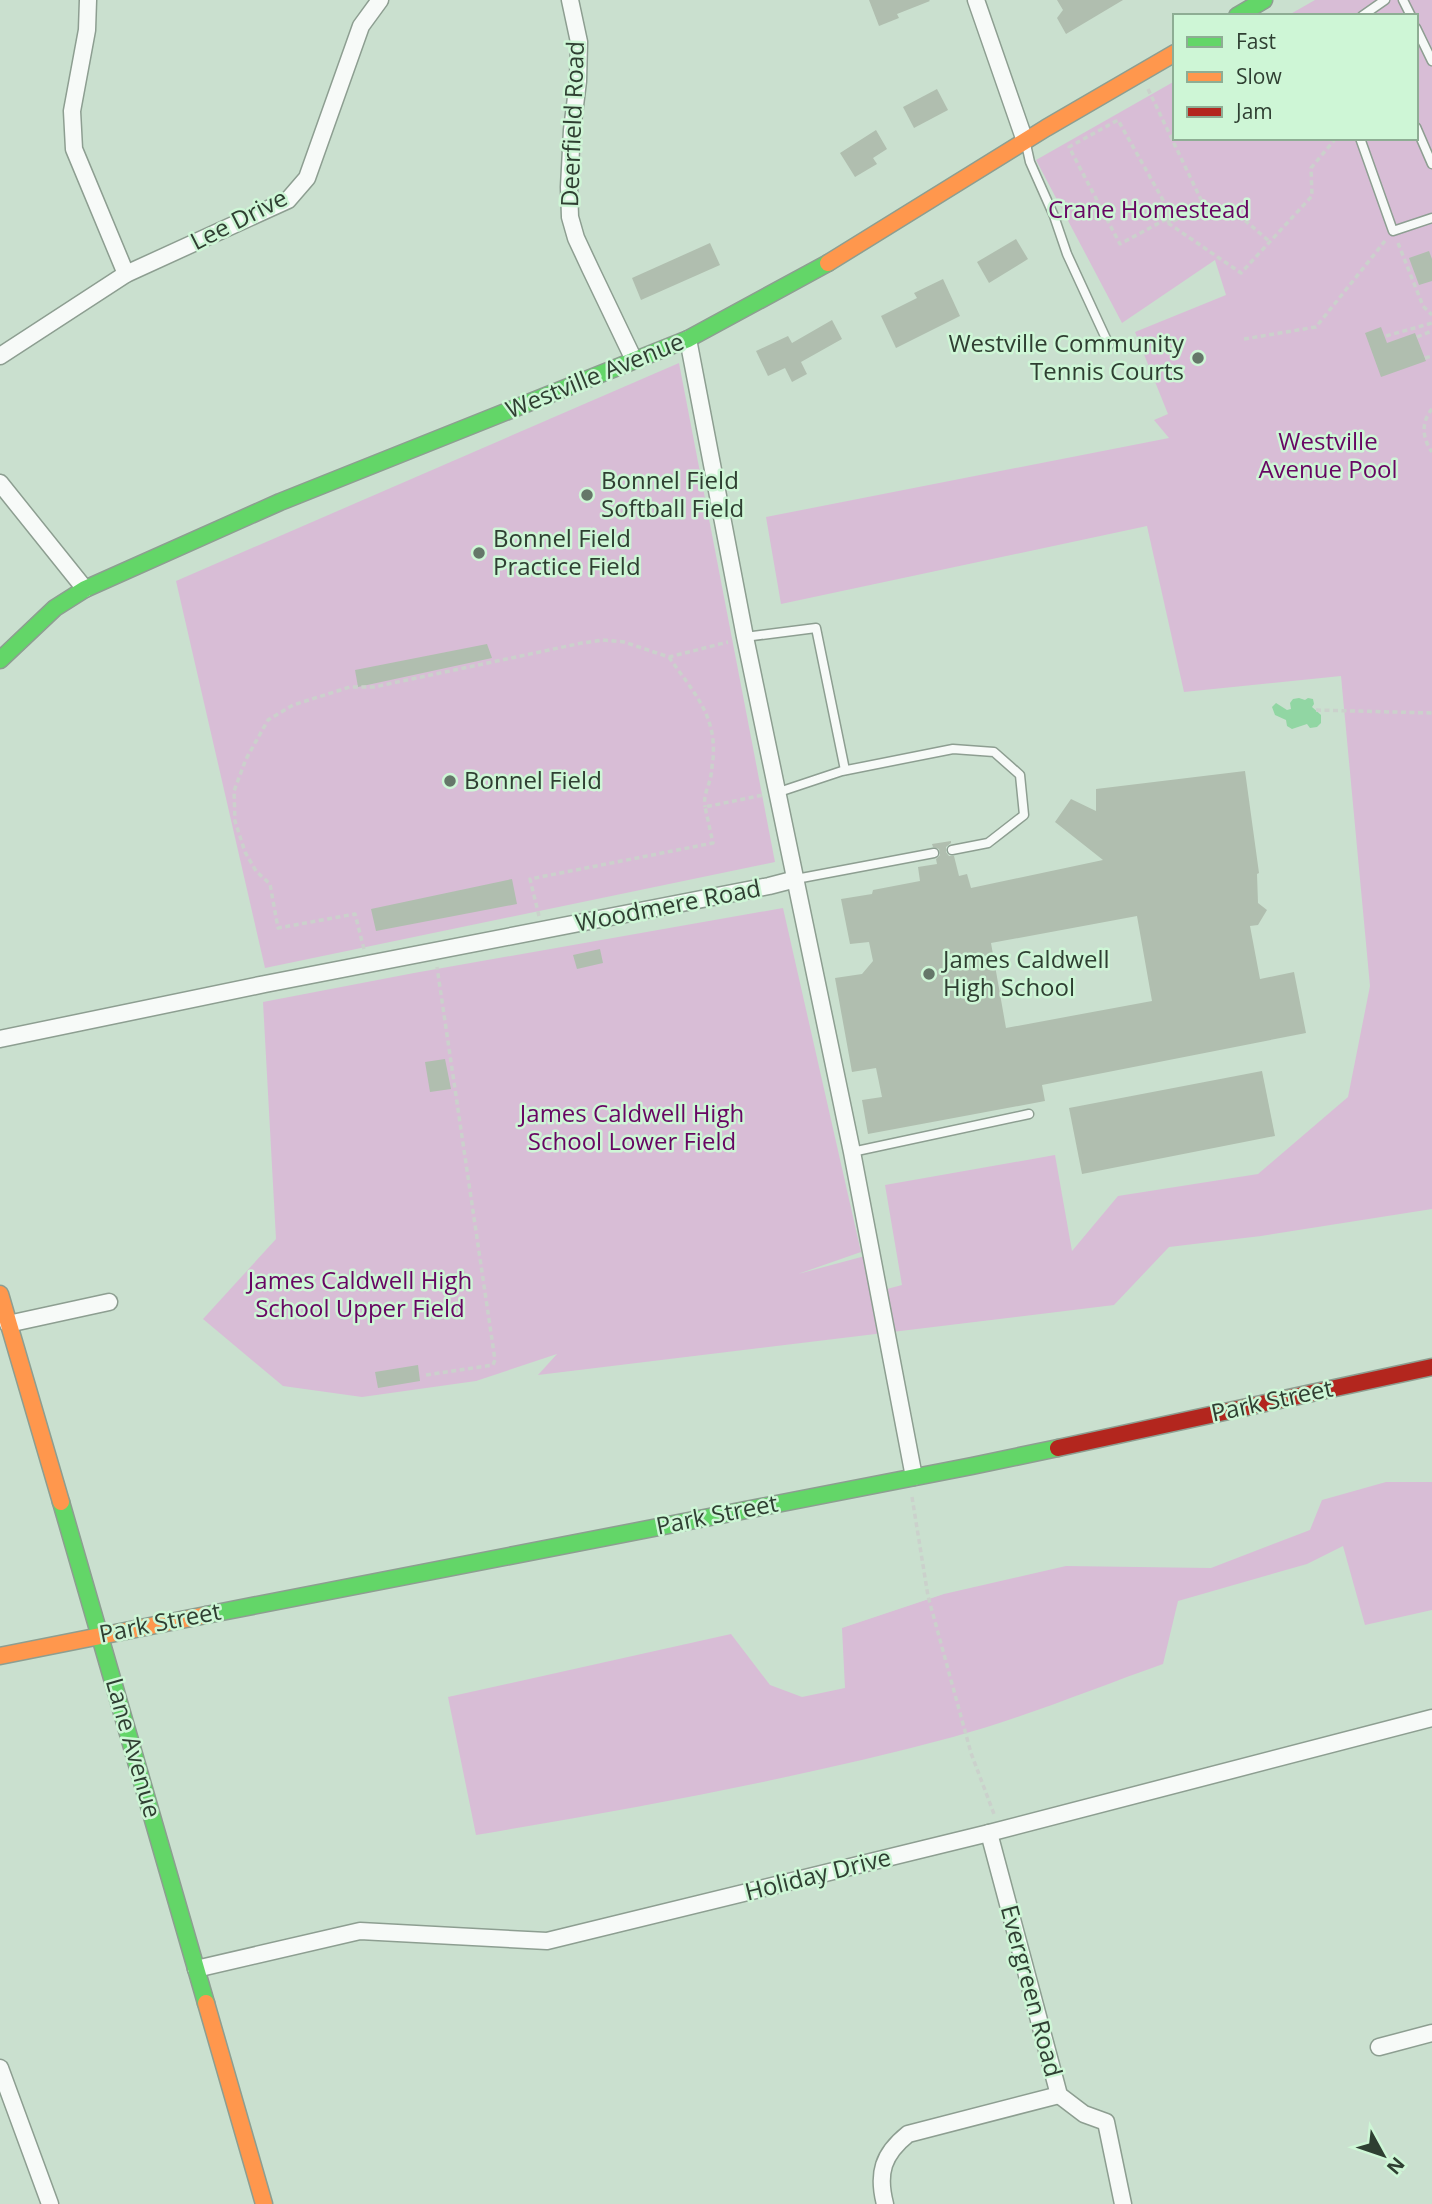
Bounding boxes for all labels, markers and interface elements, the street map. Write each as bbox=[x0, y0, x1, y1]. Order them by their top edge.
legend bbox=[1173, 14, 1418, 140]
text: Fast bbox=[1236, 27, 1276, 55]
street label: Deerfield Road bbox=[552, 40, 591, 207]
text: Slow bbox=[1236, 62, 1282, 90]
text: Jam bbox=[1234, 97, 1273, 125]
street label: Lee Drive bbox=[184, 180, 292, 257]
park label: Crane Homestead bbox=[1048, 192, 1250, 225]
street label: Westville Avenue bbox=[501, 324, 688, 425]
place label: Westville Community Tennis Courts bbox=[948, 326, 1185, 387]
marker: Westville Community Tennis Courts bbox=[1190, 350, 1206, 366]
park label: Westville Avenue Pool bbox=[1258, 424, 1398, 485]
place label: Bonnel Field Softball Field bbox=[601, 463, 744, 524]
marker: Bonnel Field Softball Field bbox=[579, 487, 595, 503]
place label: Bonnel Field Practice Field bbox=[493, 521, 641, 582]
marker: Bonnel Field Practice Field bbox=[471, 545, 487, 561]
place label: Bonnel Field bbox=[464, 763, 602, 796]
marker: Bonnel Field bbox=[442, 773, 458, 789]
street label: Woodmere Road bbox=[572, 870, 763, 939]
place label: James Caldwell High School bbox=[941, 942, 1110, 1003]
marker: James Caldwell High School bbox=[921, 966, 937, 982]
park label: James Caldwell High School Lower Field bbox=[518, 1096, 744, 1157]
park label: James Caldwell High School Upper Field bbox=[246, 1263, 472, 1324]
street label: Park Street bbox=[1208, 1371, 1336, 1429]
street label: Park Street bbox=[653, 1486, 780, 1542]
street label: Park Street bbox=[96, 1594, 223, 1650]
street label: Lane Avenue bbox=[99, 1674, 170, 1821]
street label: Holiday Drive bbox=[741, 1839, 894, 1908]
street label: Evergreen Road bbox=[994, 1901, 1071, 2080]
north arrow bbox=[1348, 2120, 1418, 2190]
text: N bbox=[1381, 2152, 1411, 2180]

